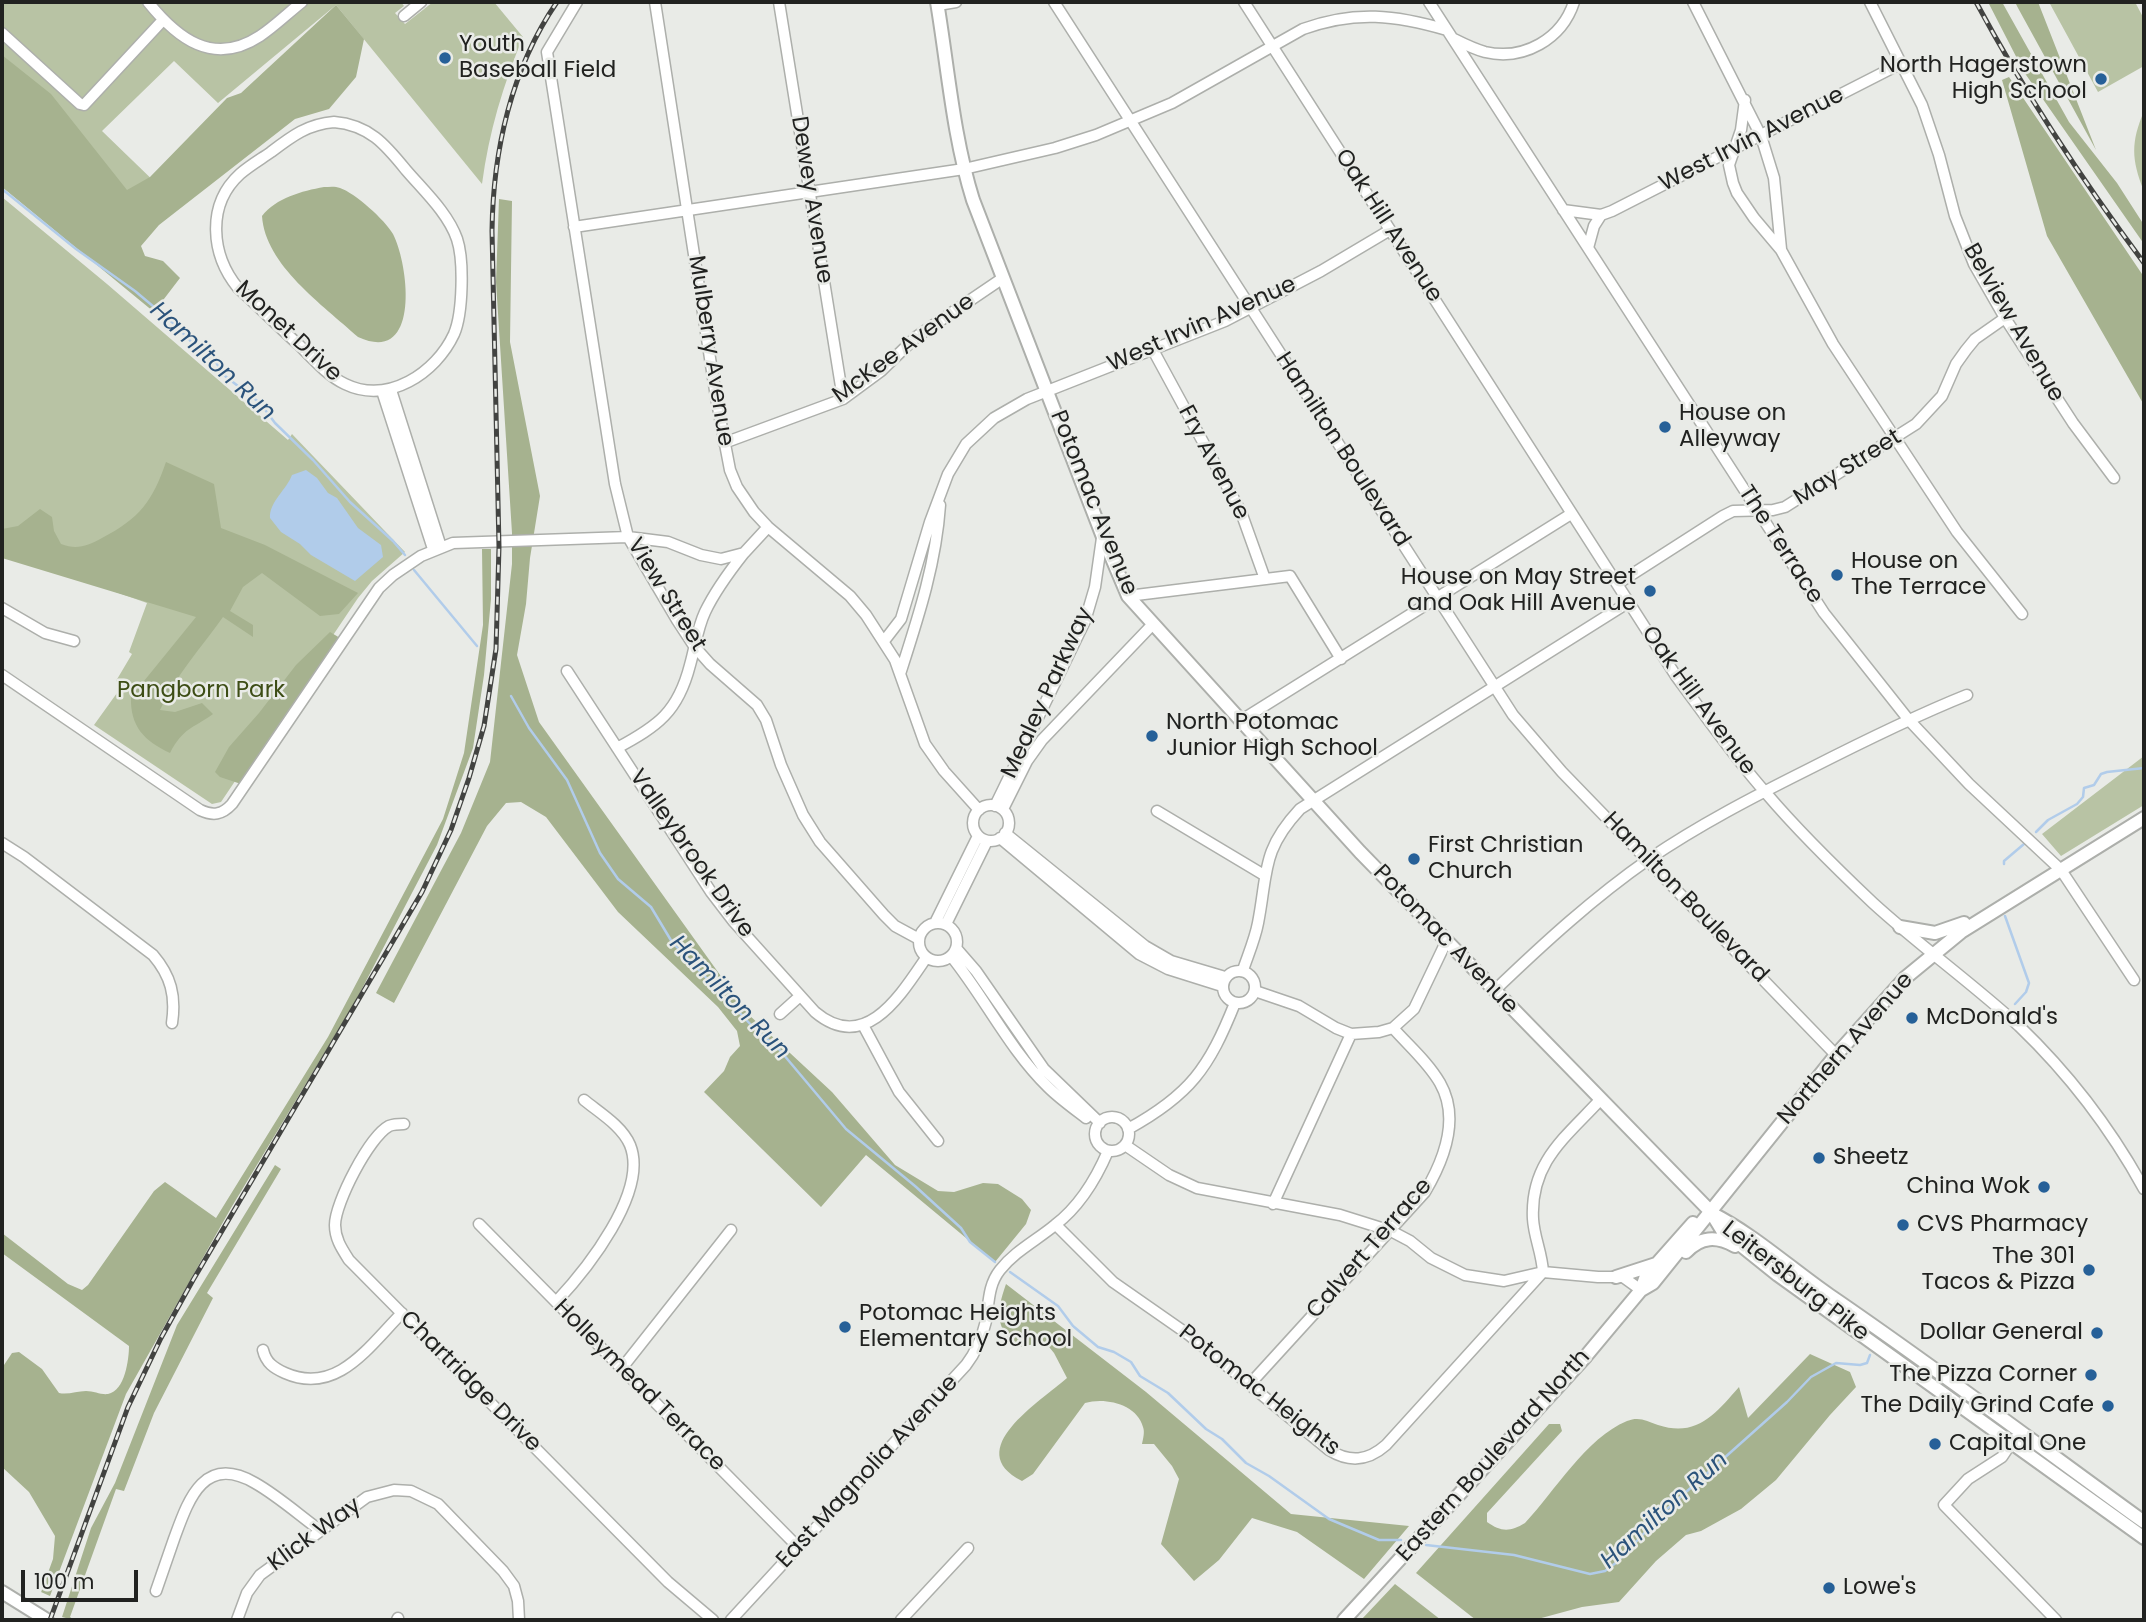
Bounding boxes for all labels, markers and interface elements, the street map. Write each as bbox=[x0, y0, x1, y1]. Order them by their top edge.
place label: Youth Baseball Field bbox=[459, 31, 616, 85]
marker: Youth Baseball Field bbox=[437, 50, 453, 66]
place label: North Hagerstown High School bbox=[1880, 52, 2087, 106]
marker: North Hagerstown High School bbox=[2093, 71, 2109, 87]
street label: West Irvin Avenue bbox=[1655, 82, 1849, 198]
street label: Dewey Avenue bbox=[784, 114, 838, 286]
street label: Oak Hill Avenue bbox=[1328, 144, 1448, 308]
street label: Belview Avenue bbox=[1956, 239, 2070, 407]
street label: Mulberry Avenue bbox=[681, 254, 739, 448]
street label: West Irvin Avenue bbox=[1104, 271, 1300, 379]
street label: Monet Drive bbox=[229, 276, 347, 388]
street label: McKee Avenue bbox=[828, 288, 980, 410]
water label: Hamilton Run bbox=[143, 296, 281, 428]
street label: Hamilton Boulevard bbox=[1269, 348, 1415, 552]
place label: House on Alleyway bbox=[1679, 400, 1786, 454]
street label: Fry Avenue bbox=[1171, 401, 1255, 525]
street label: Potomac Avenue bbox=[1043, 407, 1143, 599]
marker: House on Alleyway bbox=[1657, 419, 1673, 435]
street label: May Street bbox=[1789, 424, 1907, 512]
street label: The Terrace bbox=[1732, 481, 1828, 609]
street label: View Street bbox=[620, 533, 712, 657]
place label: House on The Terrace bbox=[1851, 548, 1986, 602]
place label: House on May Street and Oak Hill Avenue bbox=[1401, 564, 1636, 618]
marker: House on The Terrace bbox=[1829, 567, 1845, 583]
marker: House on May Street and Oak Hill Avenue bbox=[1642, 583, 1658, 599]
street label: Mealey Parkway bbox=[996, 603, 1100, 783]
street label: Oak Hill Avenue bbox=[1635, 621, 1761, 781]
park label: Pangborn Park bbox=[117, 677, 285, 705]
place label: North Potomac Junior High School bbox=[1166, 709, 1378, 763]
marker: North Potomac Junior High School bbox=[1144, 728, 1160, 744]
street label: Valleybrook Drive bbox=[623, 765, 759, 943]
street label: Hamilton Boulevard bbox=[1596, 807, 1774, 989]
place label: First Christian Church bbox=[1428, 832, 1583, 886]
marker: First Christian Church bbox=[1406, 851, 1422, 867]
street label: Potomac Avenue bbox=[1367, 860, 1523, 1020]
water label: Hamilton Run bbox=[663, 930, 795, 1066]
street label: Northern Avenue bbox=[1772, 967, 1920, 1131]
place label: McDonald's bbox=[1926, 1004, 2058, 1032]
marker: McDonald's bbox=[1904, 1010, 1920, 1026]
place label: Sheetz bbox=[1833, 1144, 1909, 1172]
marker: Sheetz bbox=[1811, 1150, 1827, 1166]
street label: Calvert Terrace bbox=[1302, 1173, 1438, 1325]
place label: China Wok bbox=[1906, 1173, 2030, 1201]
marker: China Wok bbox=[2036, 1179, 2052, 1195]
place label: CVS Pharmacy bbox=[1917, 1211, 2088, 1239]
street label: Leitersburg Pike bbox=[1716, 1216, 1874, 1348]
marker: CVS Pharmacy bbox=[1895, 1217, 1911, 1233]
place label: The 301 Tacos & Pizza bbox=[1922, 1243, 2075, 1297]
marker: The 301 Tacos & Pizza bbox=[2081, 1262, 2097, 1278]
street label: Holleymead Terrace bbox=[547, 1294, 731, 1478]
place label: Potomac Heights Elementary School bbox=[859, 1300, 1072, 1354]
street label: Chartridge Drive bbox=[394, 1306, 546, 1458]
marker: Potomac Heights Elementary School bbox=[837, 1319, 853, 1335]
street label: Potomac Heights bbox=[1173, 1319, 1345, 1463]
place label: Dollar General bbox=[1920, 1319, 2083, 1347]
marker: Dollar General bbox=[2089, 1325, 2105, 1341]
street label: Eastern Boulevard North bbox=[1391, 1344, 1597, 1568]
place label: The Pizza Corner bbox=[1889, 1361, 2077, 1389]
marker: The Pizza Corner bbox=[2083, 1367, 2099, 1383]
street label: East Magnolia Avenue bbox=[771, 1370, 965, 1574]
place label: The Daily Grind Cafe bbox=[1861, 1392, 2094, 1420]
marker: The Daily Grind Cafe bbox=[2100, 1398, 2116, 1414]
place label: Capital One bbox=[1949, 1430, 2086, 1458]
marker: Capital One bbox=[1927, 1436, 1943, 1452]
water label: Hamilton Run bbox=[1595, 1446, 1735, 1576]
street label: Klick Way bbox=[263, 1492, 367, 1578]
scale bar bbox=[24, 1556, 142, 1600]
text: 100 m bbox=[34, 1567, 94, 1596]
place label: Lowe's bbox=[1843, 1574, 1916, 1602]
marker: Lowe's bbox=[1821, 1580, 1837, 1596]

